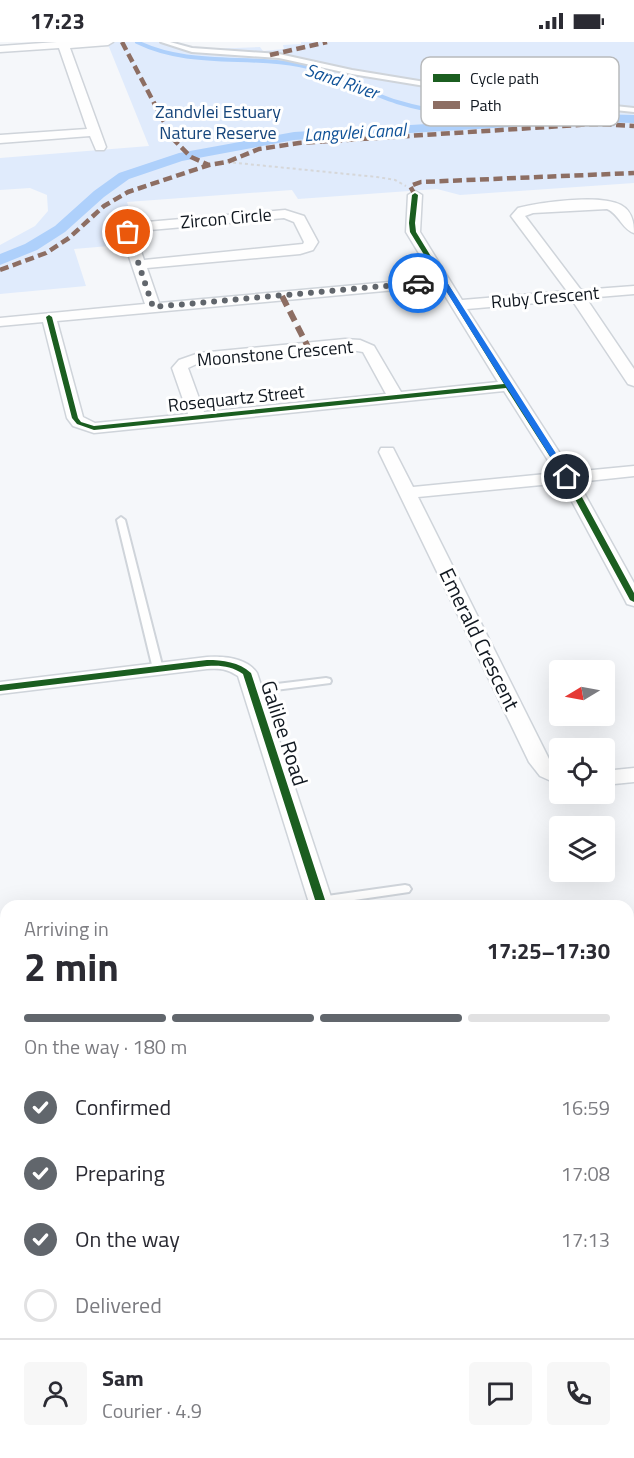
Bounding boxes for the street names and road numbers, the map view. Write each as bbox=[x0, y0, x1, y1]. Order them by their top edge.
street label: Zircon Circle bbox=[179, 201, 273, 235]
street label: Ruby Crescent bbox=[490, 279, 601, 315]
street label: Moonstone Crescent bbox=[196, 333, 355, 373]
street label: Rosequartz Street bbox=[166, 377, 306, 419]
street label: Emerald Crescent bbox=[432, 562, 529, 716]
street label: Galilee Road bbox=[253, 676, 317, 790]

